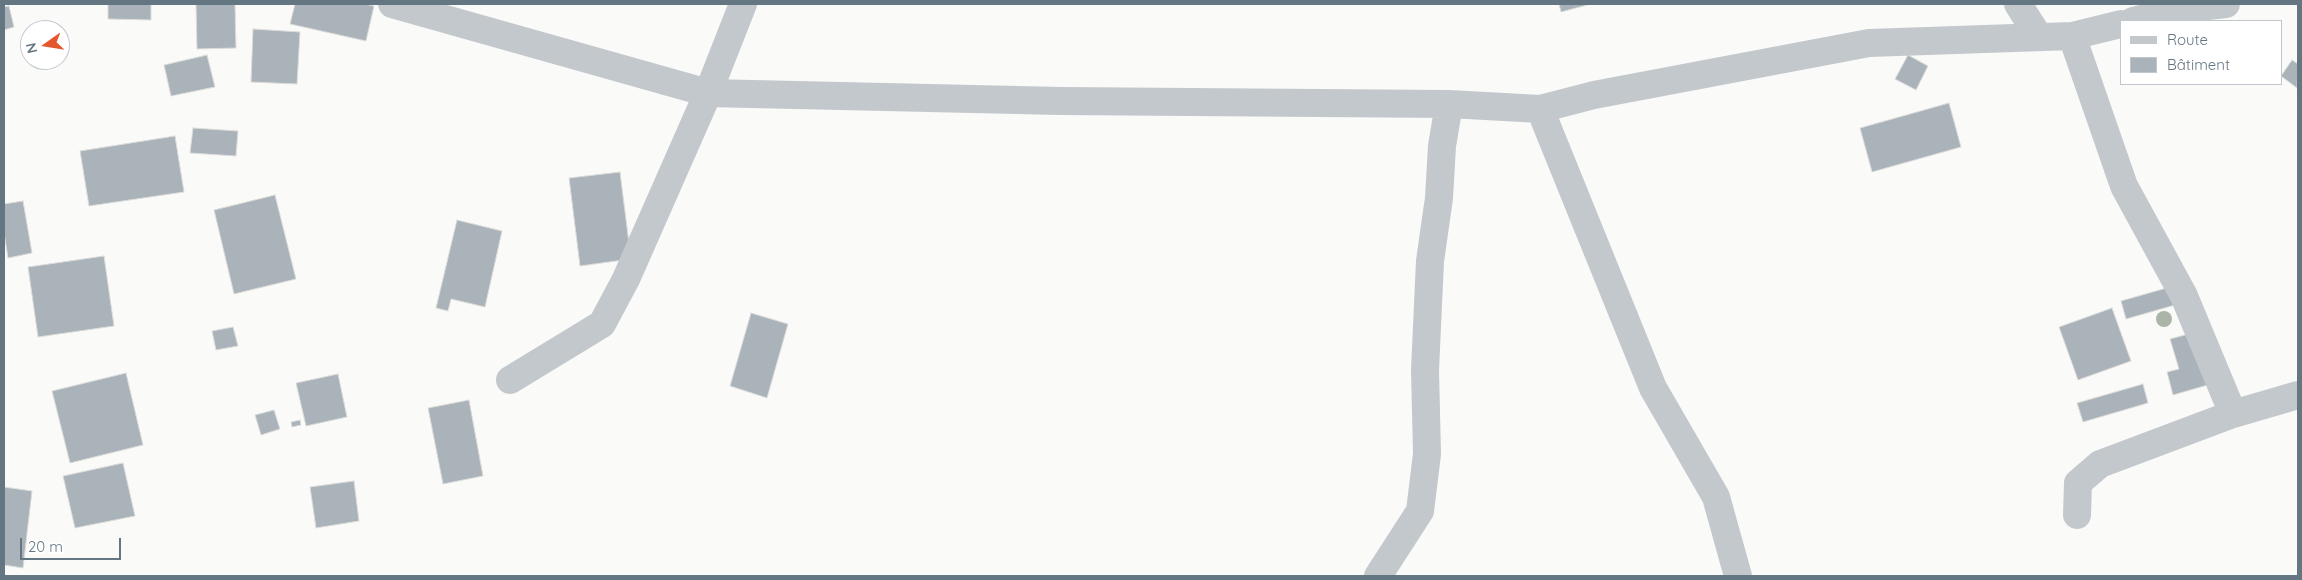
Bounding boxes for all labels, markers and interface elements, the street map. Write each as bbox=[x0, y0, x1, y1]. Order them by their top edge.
north arrow bbox=[20, 20, 70, 70]
legend bbox=[2120, 20, 2282, 85]
text: Route bbox=[2167, 30, 2208, 49]
text: N bbox=[21, 41, 41, 55]
text: Bâtiment bbox=[2167, 55, 2230, 74]
scale bar bbox=[22, 528, 124, 560]
text: 20 m bbox=[28, 537, 63, 556]

